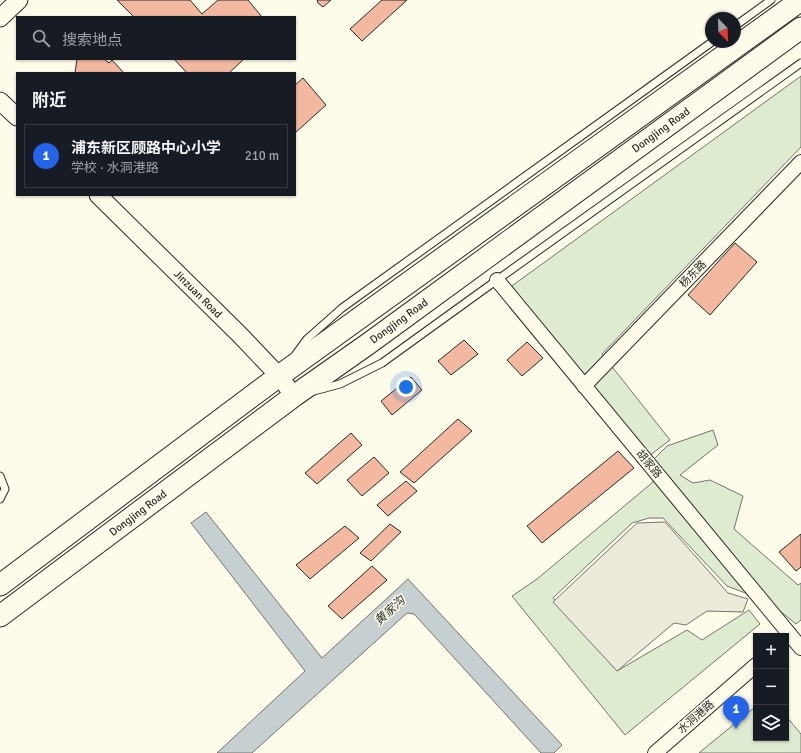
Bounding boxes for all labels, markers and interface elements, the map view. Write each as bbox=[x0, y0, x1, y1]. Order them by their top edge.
north arrow bbox=[705, 12, 741, 48]
search box bbox=[16, 16, 296, 60]
icon: search bbox=[30, 27, 52, 49]
text: 搜索地点 bbox=[62, 31, 122, 49]
text: 附近 bbox=[32, 90, 66, 111]
street label: Dongjing Road bbox=[629, 105, 693, 155]
text: 浦东新区顾路中心小学 bbox=[71, 139, 221, 157]
text: 1 bbox=[42, 148, 50, 164]
text: 210 m bbox=[245, 148, 279, 164]
text: 学校 · 水洞港路 bbox=[71, 160, 159, 176]
street label: 杨东路 bbox=[677, 258, 709, 290]
street label: Jinzuan Road bbox=[171, 267, 225, 321]
street label: Dongjing Road bbox=[367, 296, 431, 346]
your location bbox=[396, 377, 416, 397]
street label: 胡家路 bbox=[633, 447, 665, 481]
street label: Dongjing Road bbox=[107, 487, 169, 539]
water label: 黄家沟 bbox=[372, 592, 410, 629]
map controls bbox=[753, 633, 789, 741]
button: + bbox=[753, 633, 789, 669]
button: − bbox=[753, 669, 789, 705]
pin: 1 bbox=[723, 696, 749, 729]
street label: 水洞港路 bbox=[675, 698, 717, 736]
button: layers bbox=[753, 705, 789, 741]

